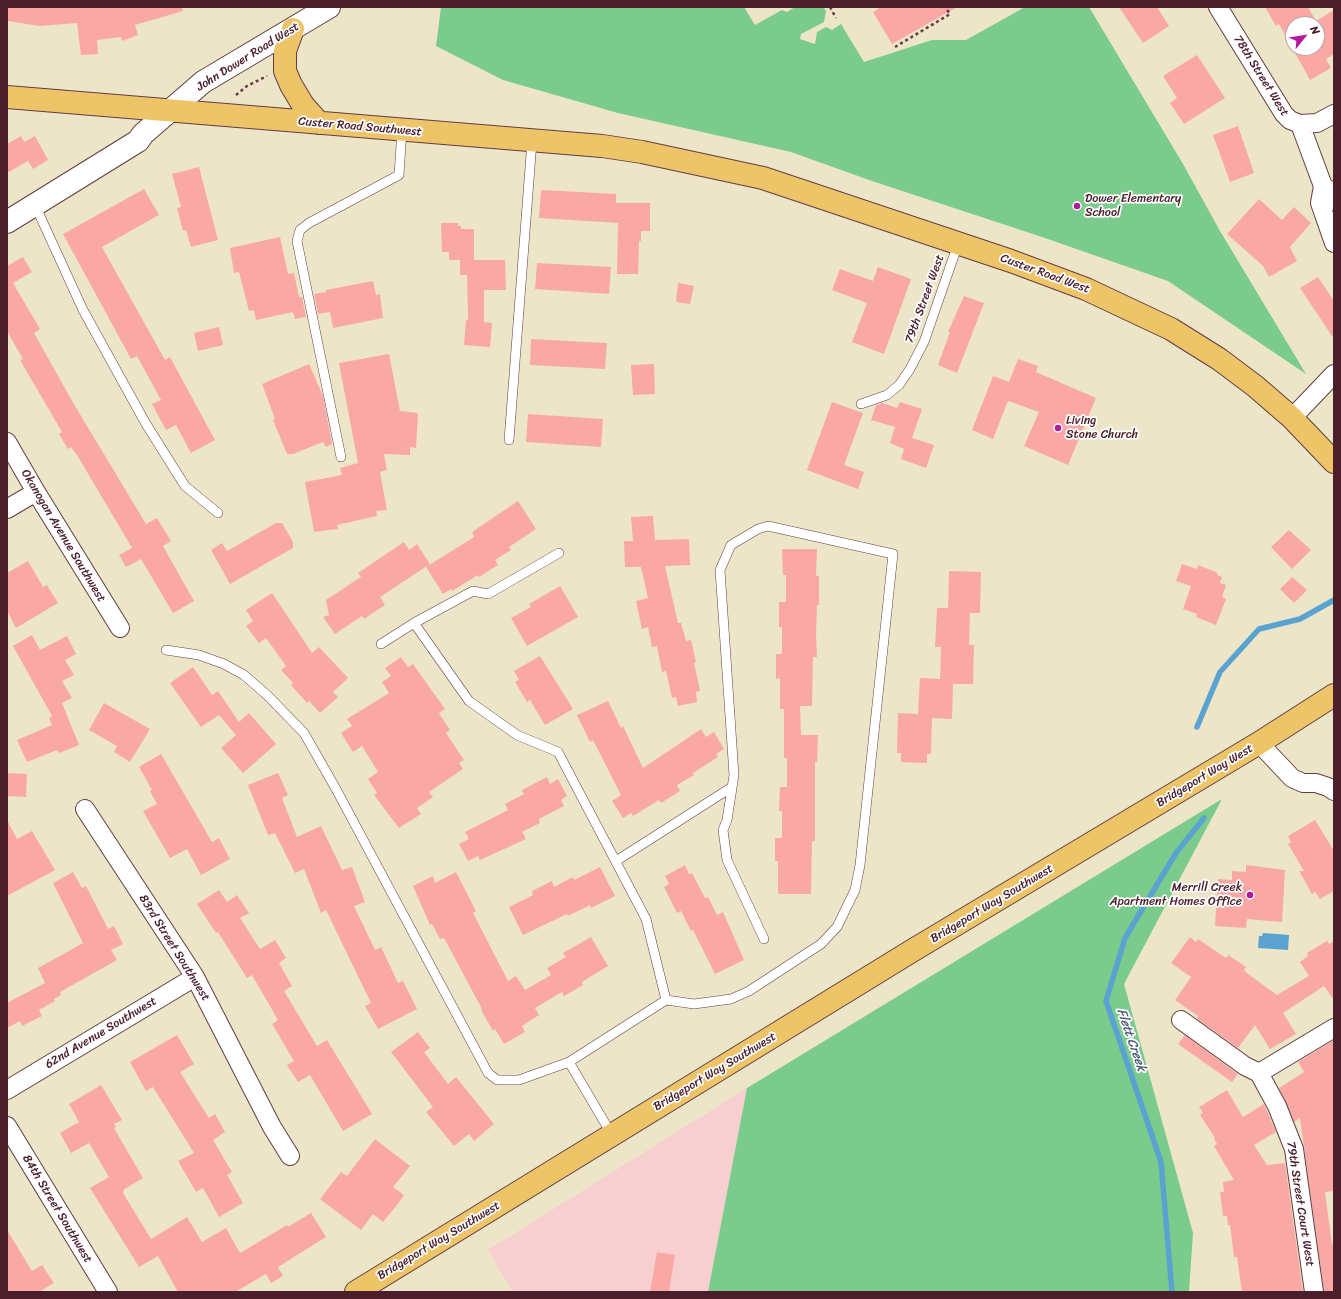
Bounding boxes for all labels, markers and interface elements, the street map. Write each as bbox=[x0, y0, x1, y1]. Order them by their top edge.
north arrow bbox=[1285, 16, 1325, 56]
street label: John Dower Road West bbox=[194, 20, 302, 94]
text: N bbox=[1305, 22, 1325, 38]
street label: 78th Street West bbox=[1230, 33, 1292, 119]
street label: Custer Road Southwest bbox=[298, 114, 422, 140]
place label: Dower Elementary School bbox=[1085, 192, 1181, 220]
marker: Dower Elementary School bbox=[1072, 201, 1082, 211]
street label: Custer Road West bbox=[998, 251, 1092, 297]
street label: 79th Street West bbox=[902, 253, 948, 345]
place label: Living Stone Church bbox=[1066, 414, 1138, 442]
marker: Living Stone Church bbox=[1053, 423, 1063, 433]
street label: Okanogan Avenue Southwest bbox=[18, 467, 108, 605]
street label: Bridgeport Way West bbox=[1154, 741, 1256, 811]
street label: Bridgeport Way Southwest bbox=[928, 862, 1056, 946]
place label: Merrill Creek Apartment Homes Office bbox=[1110, 881, 1242, 909]
marker: Merrill Creek Apartment Homes Office bbox=[1245, 890, 1255, 900]
street label: 83rd Street Southwest bbox=[135, 892, 213, 1004]
street label: 62nd Avenue Southwest bbox=[43, 994, 159, 1072]
water label: Flett Creek bbox=[1113, 1007, 1149, 1073]
street label: Bridgeport Way Southwest bbox=[651, 1030, 779, 1114]
street label: 79th Street Court West bbox=[1283, 1140, 1317, 1268]
street label: 84th Street Southwest bbox=[19, 1152, 95, 1266]
street label: Bridgeport Way Southwest bbox=[375, 1199, 503, 1283]

